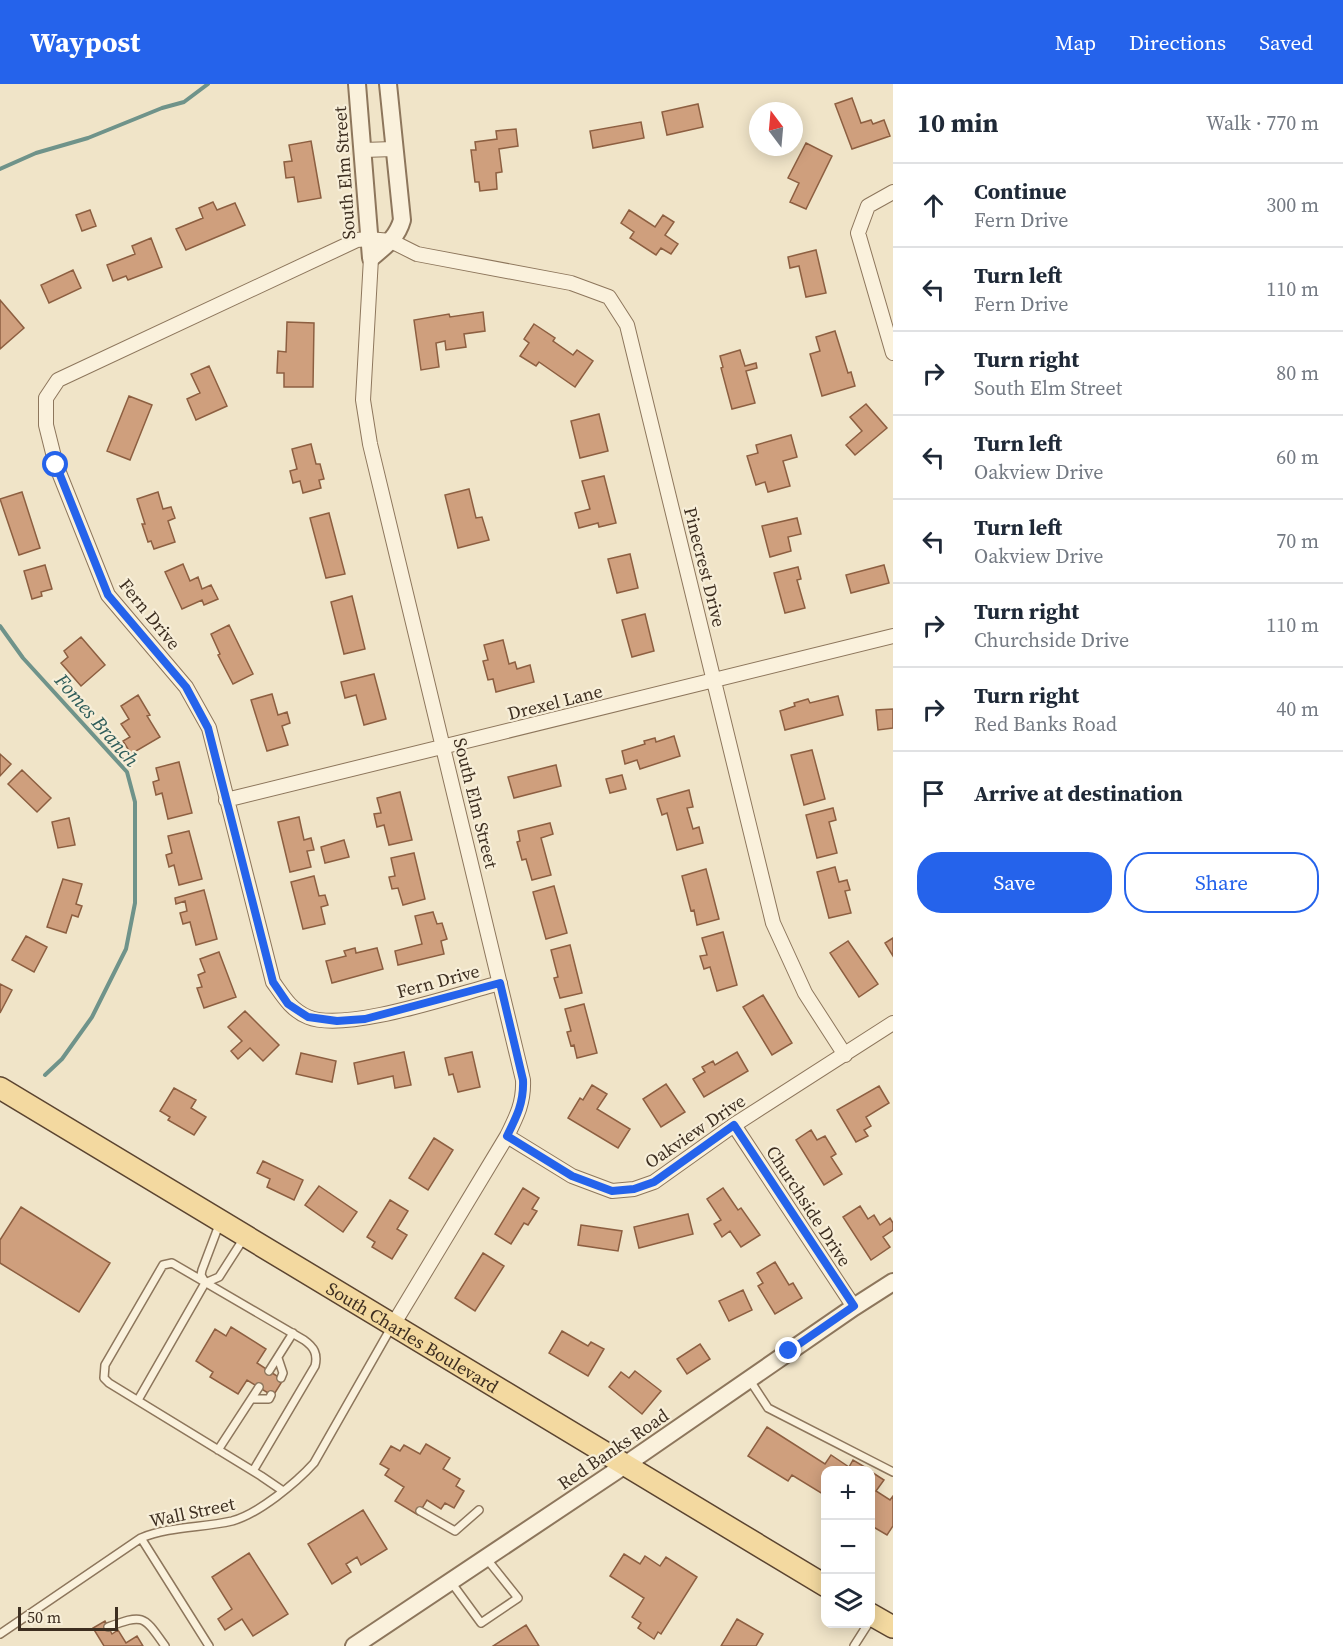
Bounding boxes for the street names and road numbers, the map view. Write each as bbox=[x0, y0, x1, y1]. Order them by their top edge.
street label: South Elm Street bbox=[327, 105, 361, 240]
street label: Pinecrest Drive bbox=[678, 504, 732, 630]
street label: Fern Drive bbox=[114, 573, 186, 655]
street label: Drexel Lane bbox=[505, 678, 605, 726]
street label: South Elm Street bbox=[448, 735, 504, 871]
street label: Fern Drive bbox=[394, 958, 482, 1004]
street label: Oakview Drive bbox=[640, 1088, 750, 1174]
street label: Churchside Drive bbox=[761, 1141, 857, 1271]
street label: South Charles Boulevard bbox=[322, 1275, 504, 1398]
street label: Red Banks Road bbox=[553, 1403, 673, 1495]
street label: Wall Street bbox=[147, 1491, 237, 1533]

